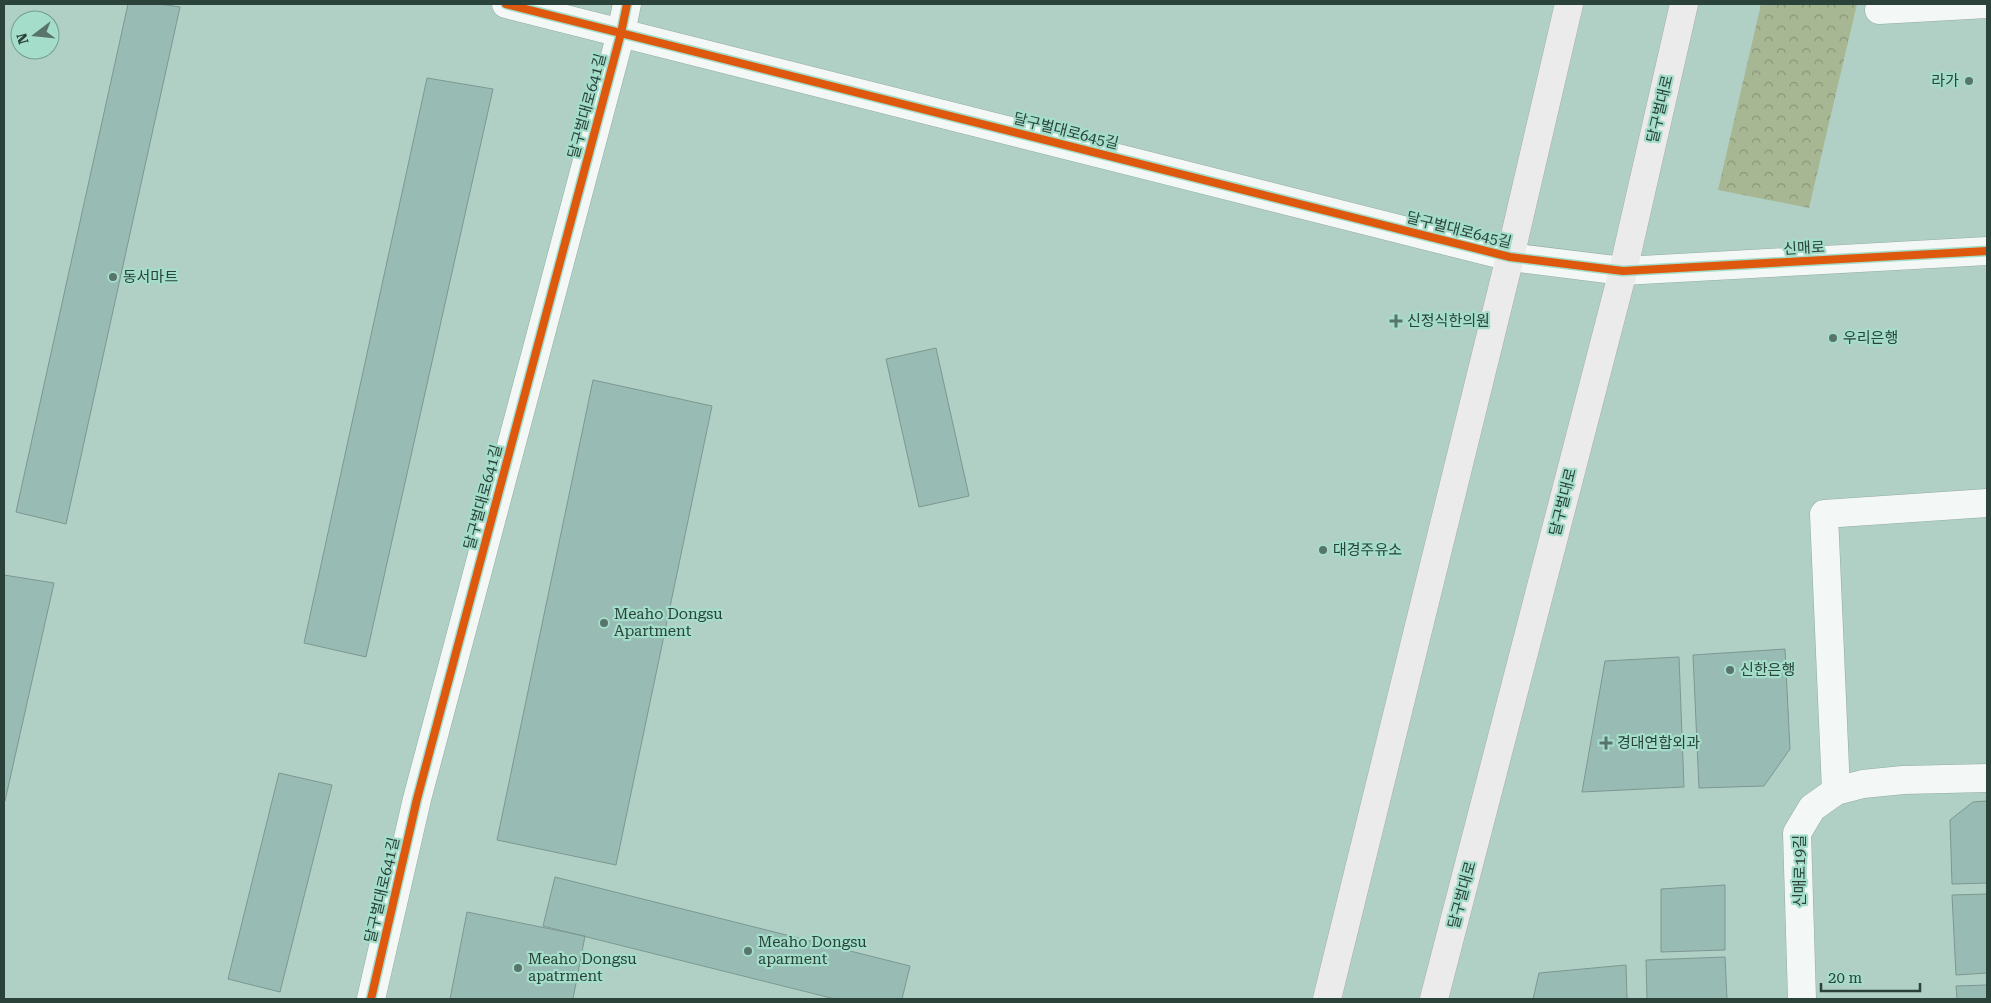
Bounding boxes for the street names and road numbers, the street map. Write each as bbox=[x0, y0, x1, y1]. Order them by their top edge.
street label: 달구벌대로641길 bbox=[564, 52, 610, 160]
street label: 달구벌대로 bbox=[1643, 73, 1677, 145]
street label: 달구벌대로645길 bbox=[1011, 109, 1121, 153]
street label: 달구벌대로645길 bbox=[1404, 208, 1514, 252]
street label: 신매로 bbox=[1783, 238, 1825, 258]
street label: 달구벌대로641길 bbox=[460, 443, 506, 551]
street label: 달구벌대로 bbox=[1546, 466, 1580, 538]
street label: 달구벌대로641길 bbox=[361, 835, 403, 945]
street label: 신매로19길 bbox=[1791, 835, 1809, 907]
street label: 달구벌대로 bbox=[1444, 859, 1480, 931]

